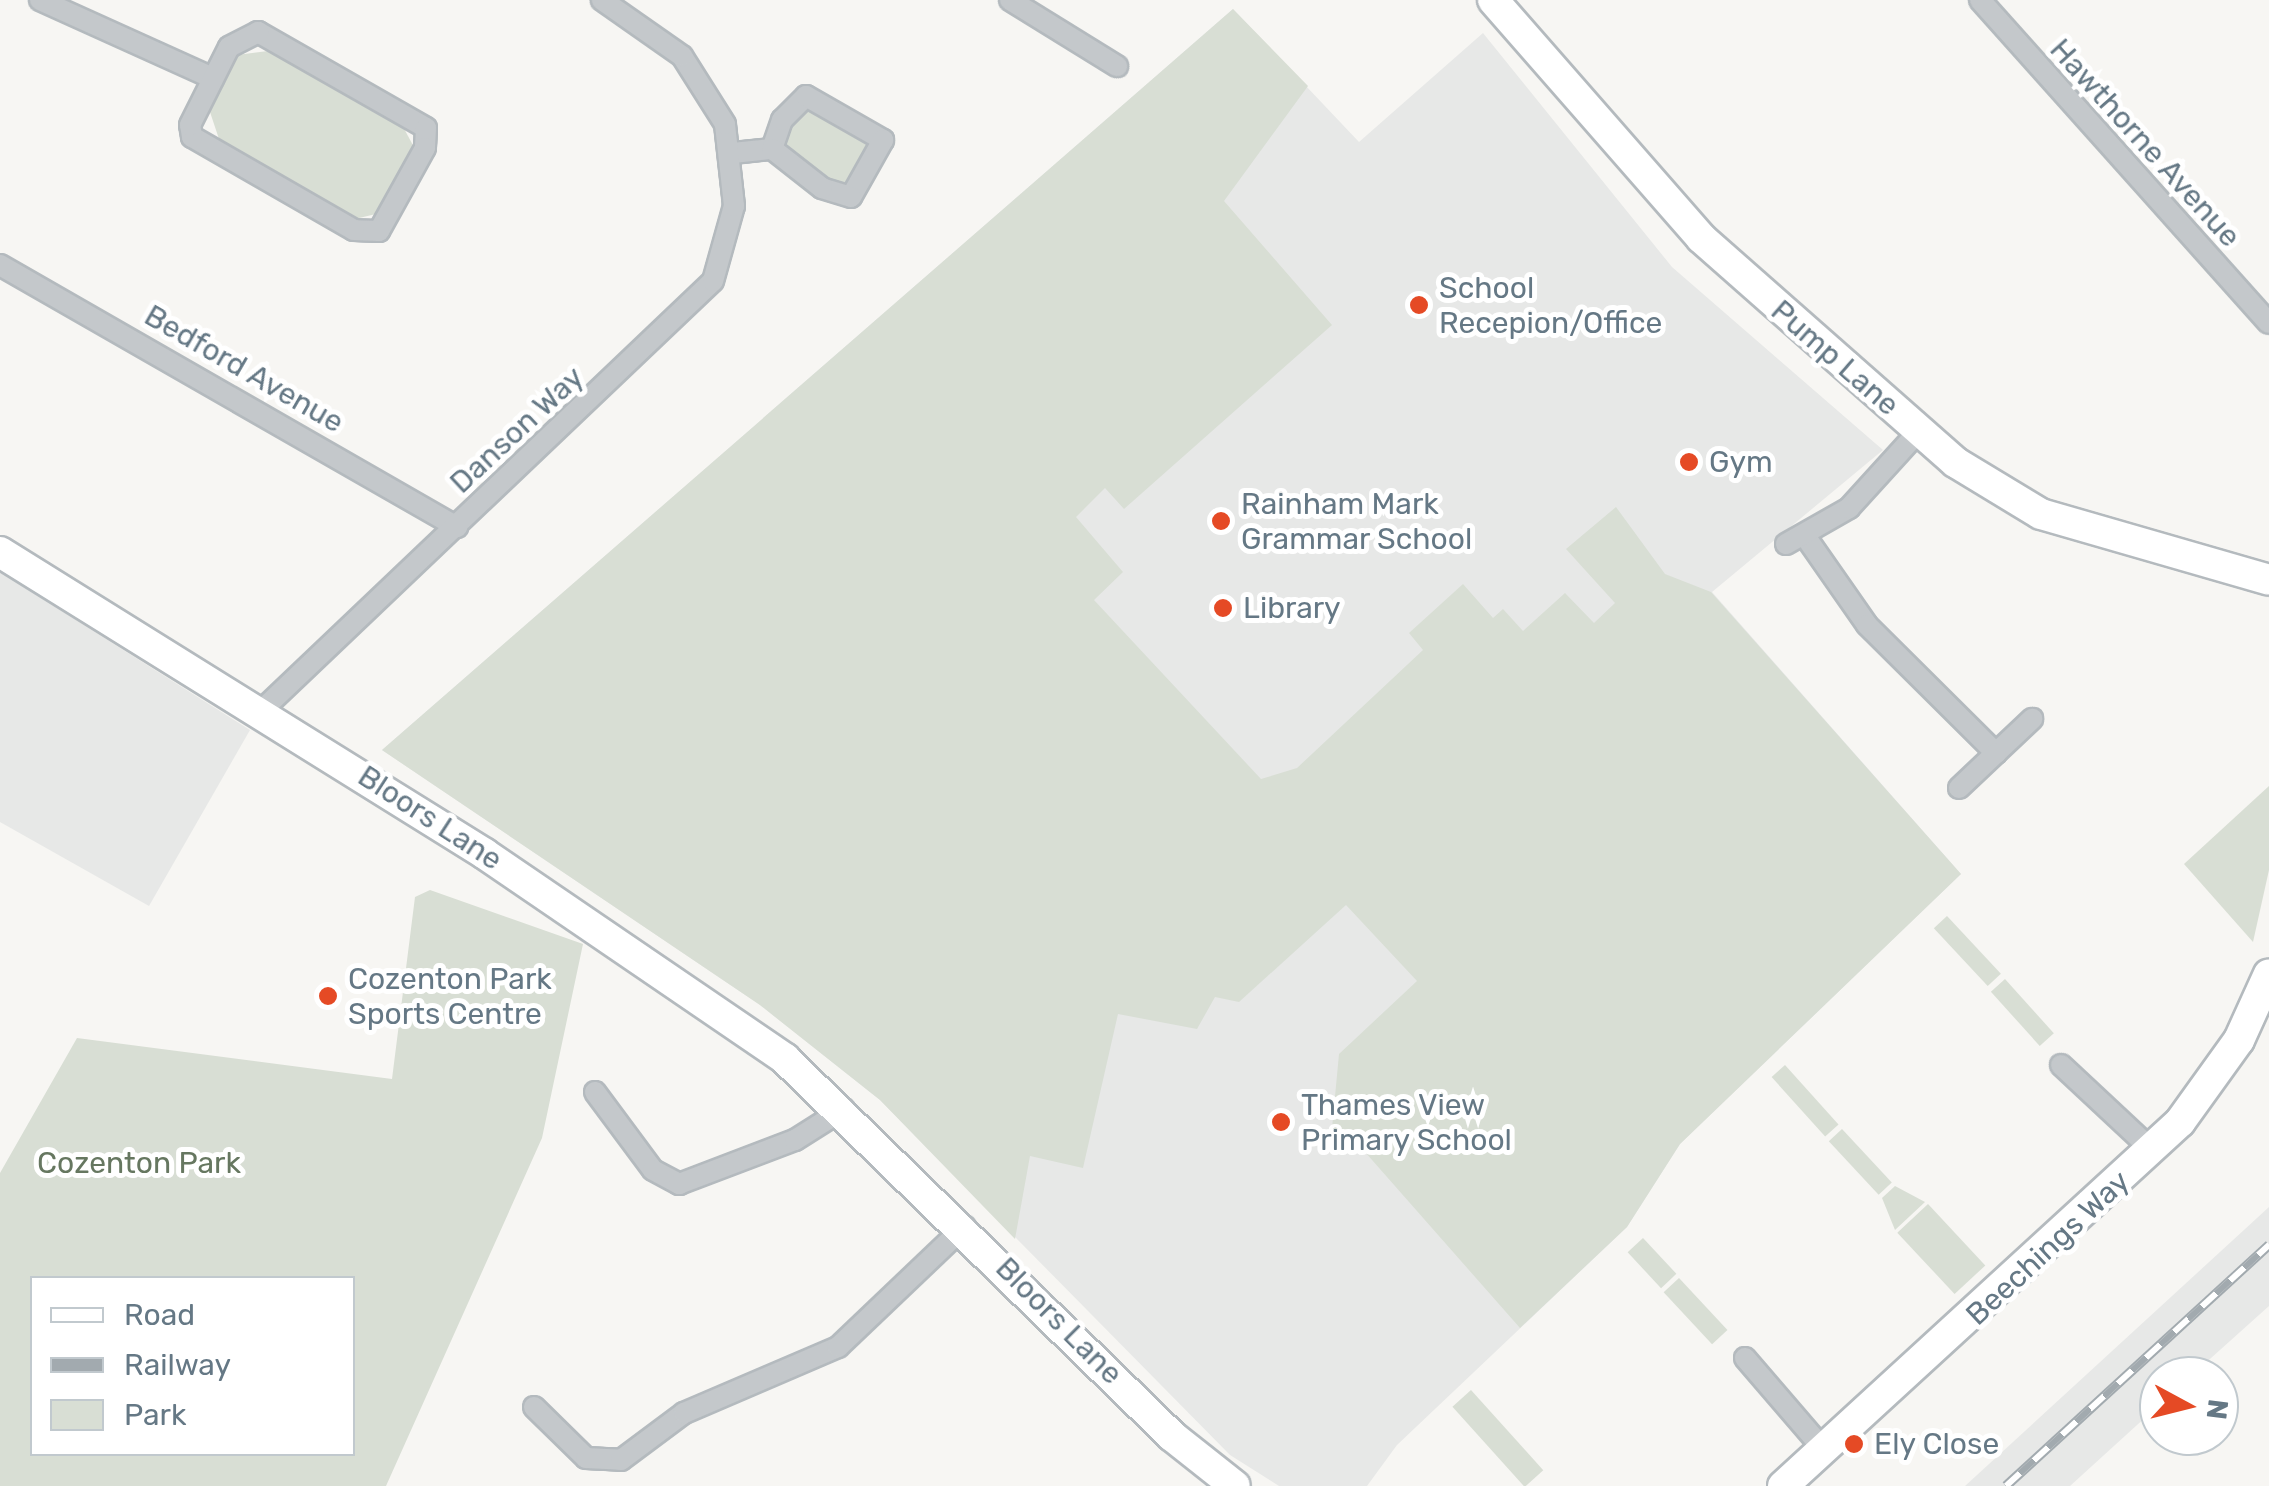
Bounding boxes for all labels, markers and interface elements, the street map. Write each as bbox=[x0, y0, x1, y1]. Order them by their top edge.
street label: Hawthorne Avenue bbox=[2042, 31, 2248, 255]
place label: School Recepion/Office bbox=[1439, 270, 1662, 340]
street label: Pump Lane bbox=[1764, 293, 1906, 423]
marker: School Recepion/Office bbox=[1408, 294, 1430, 316]
street label: Bedford Avenue bbox=[138, 297, 350, 441]
street label: Danson Way bbox=[443, 359, 591, 501]
place label: Gym bbox=[1709, 444, 1773, 480]
marker: Gym bbox=[1678, 451, 1700, 473]
place label: Rainham Mark Grammar School bbox=[1241, 486, 1473, 556]
marker: Rainham Mark Grammar School bbox=[1210, 510, 1232, 532]
place label: Library bbox=[1243, 590, 1341, 626]
marker: Library bbox=[1212, 597, 1234, 619]
street label: Bloors Lane bbox=[351, 758, 509, 878]
place label: Cozenton Park Sports Centre bbox=[348, 961, 552, 1032]
marker: Cozenton Park Sports Centre bbox=[317, 985, 339, 1007]
place label: Thames View Primary School bbox=[1301, 1087, 1513, 1158]
marker: Thames View Primary School bbox=[1270, 1111, 1292, 1133]
park label: Cozenton Park bbox=[37, 1145, 241, 1181]
street label: Beechings Way bbox=[1959, 1163, 2137, 1333]
street label: Bloors Lane bbox=[988, 1250, 1130, 1392]
legend bbox=[30, 1276, 355, 1456]
text: Road bbox=[124, 1297, 195, 1333]
text: Railway bbox=[124, 1347, 231, 1383]
north arrow bbox=[2139, 1356, 2239, 1456]
text: Park bbox=[124, 1397, 186, 1433]
text: N bbox=[2200, 1397, 2235, 1421]
place label: Ely Close bbox=[1874, 1426, 2000, 1462]
marker: Ely Close bbox=[1843, 1433, 1865, 1455]

